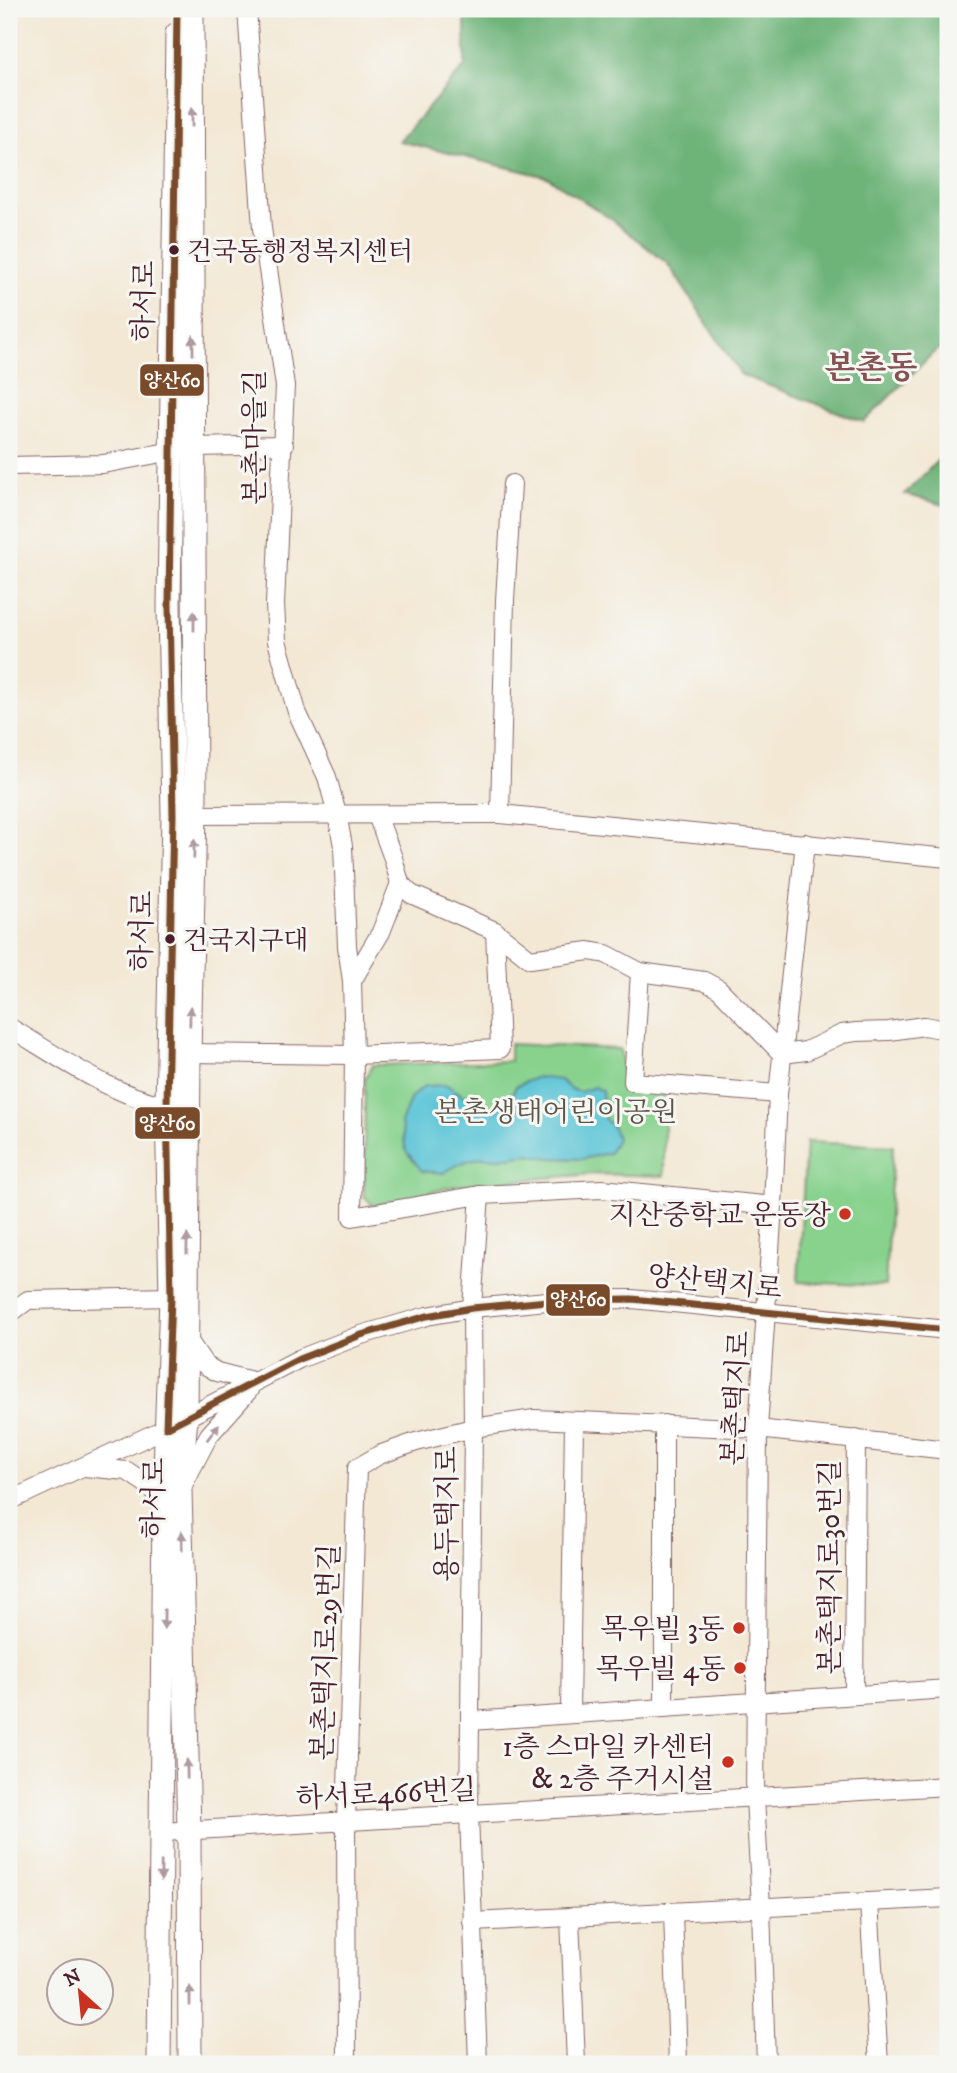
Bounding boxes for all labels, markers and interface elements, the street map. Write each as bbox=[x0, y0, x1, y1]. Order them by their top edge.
one-way arrow bbox=[186, 106, 198, 128]
place label: 건국동행정복지센터 bbox=[187, 236, 413, 269]
marker: 건국동행정복지센터 bbox=[167, 243, 181, 257]
street label: 하서로 bbox=[126, 260, 163, 342]
one-way arrow bbox=[187, 334, 199, 356]
district label: 본촌동 bbox=[825, 349, 917, 389]
line badge: 양산60 bbox=[139, 363, 205, 397]
street label: 본촌마을길 bbox=[238, 369, 273, 505]
text: 양산60 bbox=[144, 370, 200, 393]
one-way arrow bbox=[188, 610, 200, 632]
one-way arrow bbox=[188, 837, 200, 859]
street label: 하서로 bbox=[124, 890, 161, 972]
place label: 건국지구대 bbox=[183, 925, 309, 958]
marker: 건국지구대 bbox=[163, 932, 177, 946]
one-way arrow bbox=[184, 1005, 196, 1027]
park label: 본촌생태어린이공원 bbox=[434, 1095, 678, 1130]
line badge: 양산60 bbox=[134, 1106, 201, 1140]
text: 양산60 bbox=[139, 1113, 195, 1136]
place label: 지산중학교 운동장 bbox=[609, 1198, 831, 1233]
marker: 지산중학교 운동장 bbox=[837, 1206, 853, 1222]
one-way arrow bbox=[181, 1233, 193, 1255]
street label: 양산택지로 bbox=[646, 1258, 784, 1307]
line badge: 양산60 bbox=[545, 1283, 611, 1317]
text: 양산60 bbox=[550, 1289, 606, 1312]
street label: 본촌택지로 bbox=[715, 1330, 758, 1467]
one-way arrow bbox=[206, 1424, 221, 1442]
street label: 용두택지로 bbox=[430, 1446, 465, 1582]
street label: 하서로 bbox=[136, 1457, 173, 1539]
street label: 본촌택지로30번길 bbox=[813, 1460, 848, 1674]
one-way arrow bbox=[176, 1530, 187, 1552]
street label: 본촌택지로29번길 bbox=[305, 1543, 348, 1761]
one-way arrow bbox=[158, 1608, 170, 1630]
place label: 목우빌 3동 bbox=[600, 1612, 725, 1647]
marker: 목우빌 3동 bbox=[731, 1620, 747, 1636]
place label: 목우빌 4동 bbox=[596, 1652, 726, 1687]
marker: 목우빌 4동 bbox=[732, 1660, 748, 1676]
place label: 1층 스마일 카센터 & 2층 주거시설 bbox=[502, 1730, 714, 1797]
marker: 1층 스마일 카센터 & 2층 주거시설 bbox=[720, 1754, 736, 1770]
one-way arrow bbox=[182, 1757, 193, 1779]
street label: 하서로466번길 bbox=[295, 1772, 477, 1817]
one-way arrow bbox=[155, 1860, 167, 1882]
north arrow bbox=[46, 1958, 116, 2028]
text: N bbox=[61, 1964, 85, 1992]
one-way arrow bbox=[184, 1985, 196, 2007]

